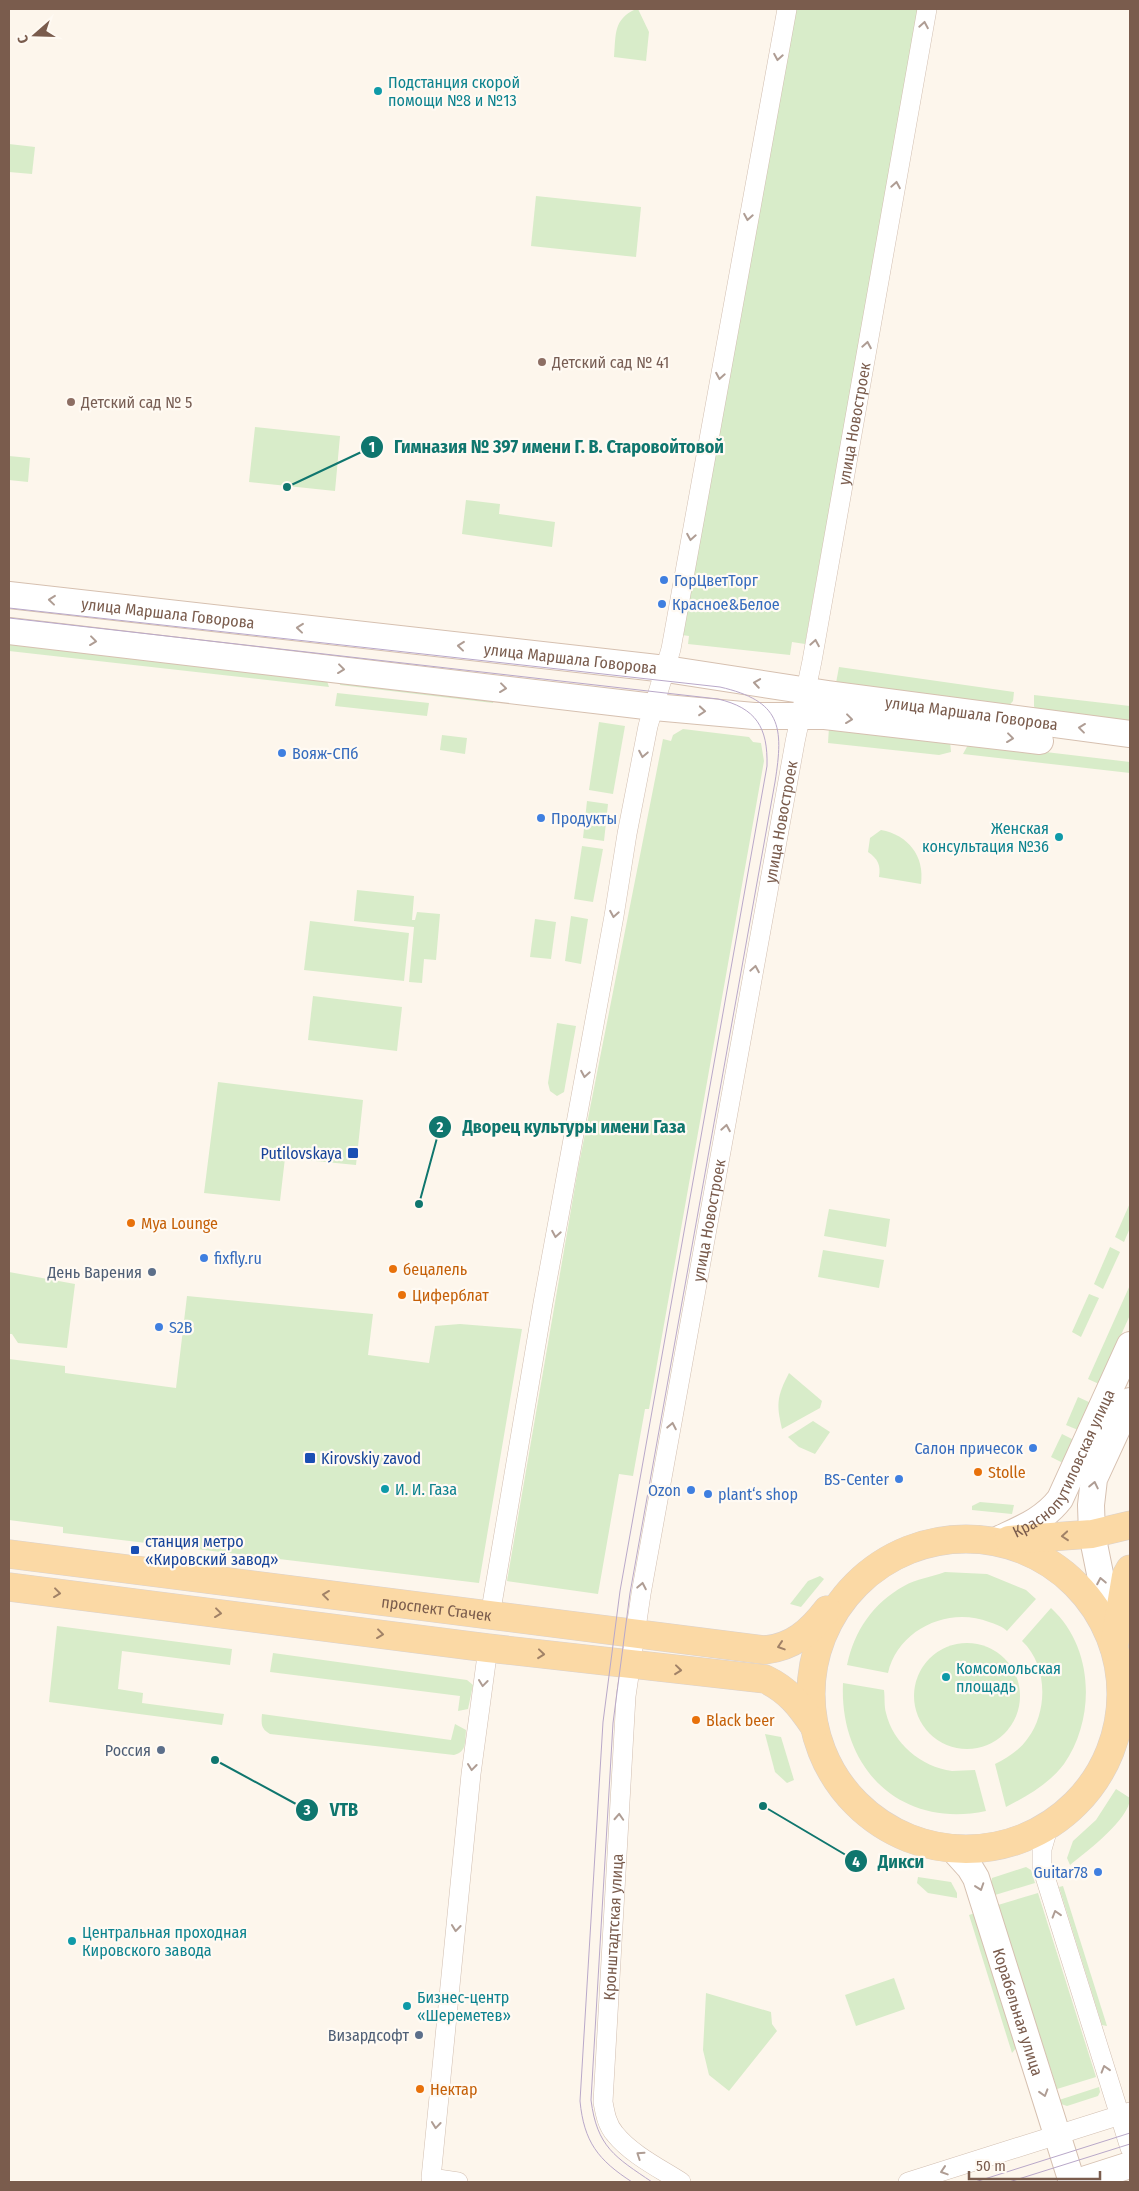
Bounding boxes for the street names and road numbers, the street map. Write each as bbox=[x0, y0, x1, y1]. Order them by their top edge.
street label: улица Новостроек bbox=[834, 360, 875, 486]
street label: улица Маршала Говорова bbox=[80, 594, 256, 633]
street label: улица Маршала Говорова bbox=[483, 640, 658, 678]
street label: улица Маршала Говорова bbox=[884, 693, 1059, 734]
street label: улица Новостроек bbox=[761, 759, 802, 885]
street label: улица Новостроек bbox=[689, 1157, 729, 1283]
street label: Краснопутиловская улица bbox=[1009, 1386, 1119, 1542]
street label: проспект Стачек bbox=[380, 1592, 493, 1625]
street label: Кронштадтская улица bbox=[600, 1853, 627, 2001]
street label: Корабельная улица bbox=[989, 1946, 1047, 2078]

